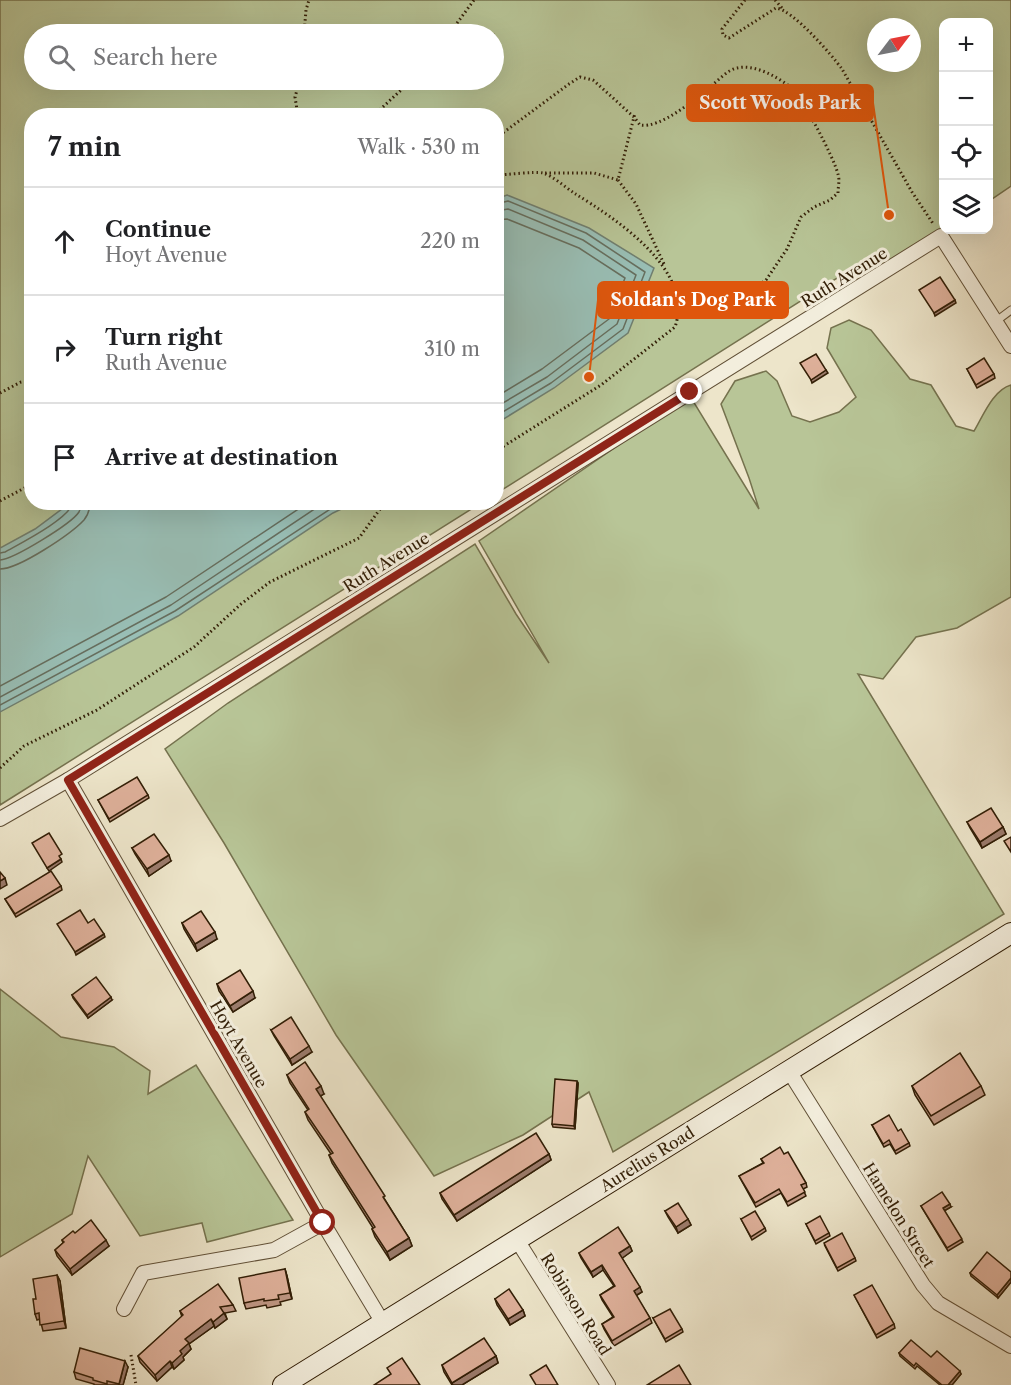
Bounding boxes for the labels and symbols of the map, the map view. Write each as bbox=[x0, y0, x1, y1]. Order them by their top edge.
north arrow bbox=[867, 18, 921, 72]
callout: Scott Woods Park bbox=[687, 85, 873, 121]
text: Scott Woods Park bbox=[699, 92, 862, 114]
street label: Ruth Avenue bbox=[797, 243, 891, 311]
callout: Soldan's Dog Park bbox=[598, 282, 788, 318]
text: Soldan's Dog Park bbox=[610, 289, 777, 311]
route end bbox=[676, 378, 702, 404]
street label: Ruth Avenue bbox=[339, 528, 433, 596]
street label: Hoyt Avenue bbox=[206, 997, 272, 1091]
street label: Aurelius Road bbox=[595, 1122, 698, 1196]
street label: Hamelon Street bbox=[859, 1159, 939, 1272]
route start bbox=[309, 1209, 335, 1235]
street label: Robinson Road bbox=[537, 1249, 615, 1359]

